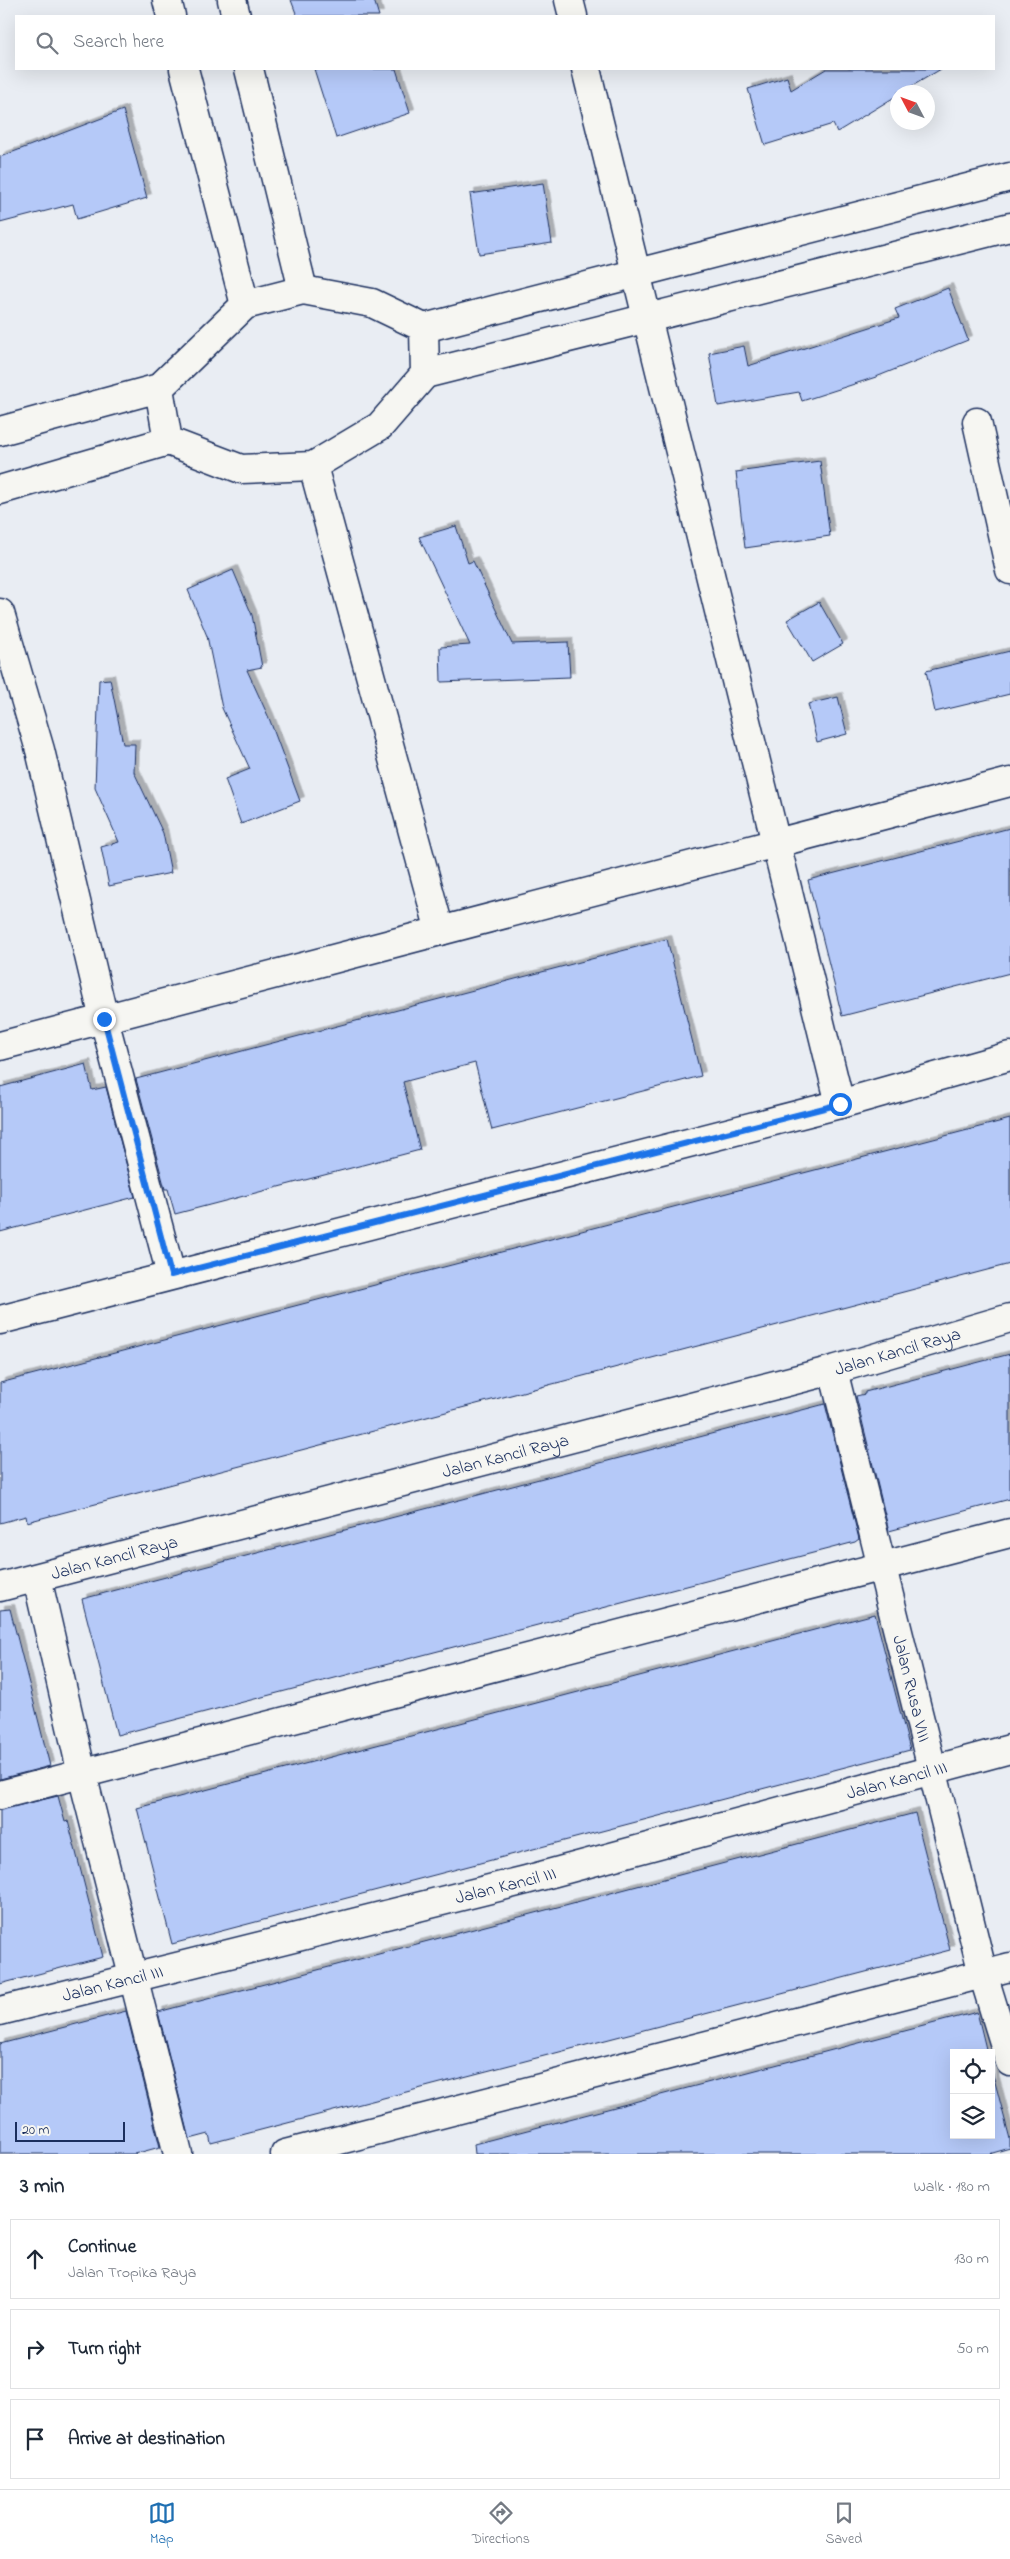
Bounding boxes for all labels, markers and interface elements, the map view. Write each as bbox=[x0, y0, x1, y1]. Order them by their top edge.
search box bbox=[15, 15, 995, 70]
icon: search bbox=[33, 29, 61, 57]
text: Search here bbox=[73, 29, 164, 56]
north arrow bbox=[890, 85, 935, 130]
route end bbox=[93, 1008, 116, 1031]
route start bbox=[829, 1093, 852, 1116]
street label: Jalan Kancil Raya bbox=[832, 1322, 964, 1384]
street label: Jalan Kancil Raya bbox=[439, 1428, 572, 1486]
street label: Jalan Kancil Raya bbox=[48, 1530, 181, 1588]
street label: Jalan Rusa VIII bbox=[884, 1633, 936, 1745]
street label: Jalan Kancil III bbox=[844, 1756, 950, 1808]
street label: Jalan Kancil III bbox=[453, 1861, 560, 1912]
street label: Jalan Kancil III bbox=[60, 1960, 166, 2010]
map controls bbox=[950, 2049, 995, 2139]
button: locate bbox=[950, 2049, 995, 2094]
button: layers bbox=[950, 2094, 995, 2139]
scale bar bbox=[15, 2119, 125, 2142]
text: 20 m bbox=[22, 2120, 49, 2141]
text: 3 min bbox=[20, 2172, 64, 2202]
text: Walk · 180 m bbox=[913, 2175, 990, 2199]
text: Continue bbox=[68, 2234, 136, 2261]
icon: ahead bbox=[21, 2245, 49, 2273]
text: 130 m bbox=[954, 2247, 989, 2271]
text: Jalan Tropika Raya bbox=[68, 2261, 196, 2285]
icon: right bbox=[21, 2335, 49, 2363]
text: Turn right bbox=[68, 2336, 141, 2363]
text: 50 m bbox=[957, 2337, 989, 2361]
icon: arrive bbox=[21, 2425, 49, 2453]
text: Arrive at destination bbox=[68, 2426, 225, 2453]
tab: Map bbox=[148, 2499, 176, 2550]
tab: Directions bbox=[472, 2499, 530, 2550]
tab: Saved bbox=[826, 2499, 862, 2550]

